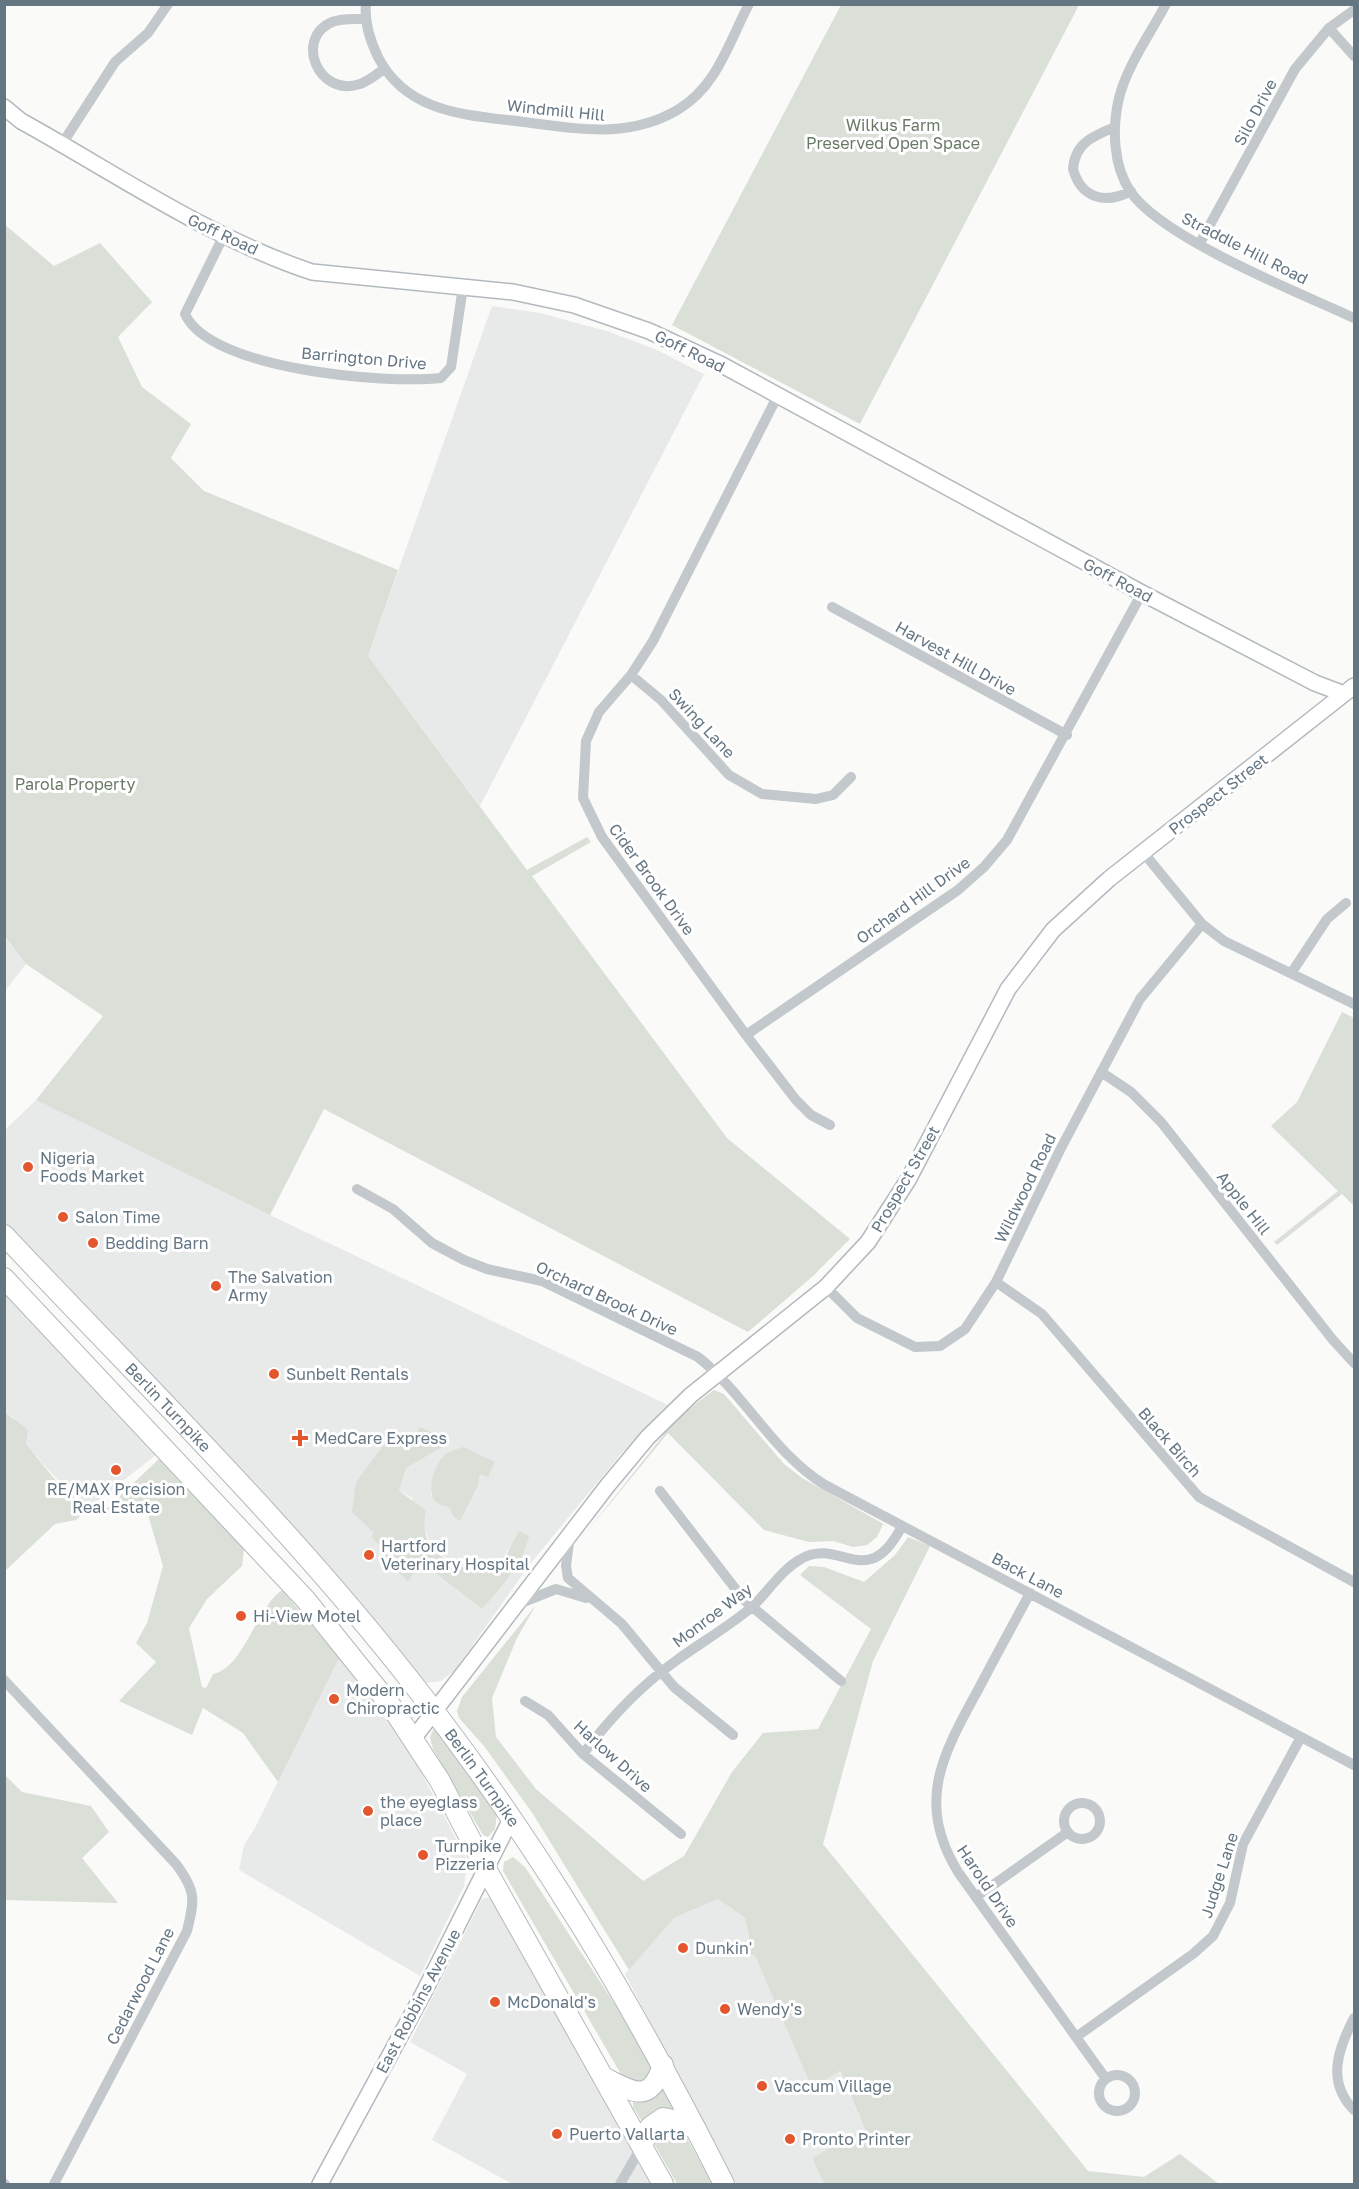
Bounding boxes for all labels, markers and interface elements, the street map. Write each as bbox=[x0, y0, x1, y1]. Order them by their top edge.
street label: Silo Drive bbox=[1229, 75, 1281, 149]
street label: Windmill Hill bbox=[506, 95, 606, 125]
park label: Wilkus Farm Preserved Open Space bbox=[806, 115, 980, 153]
street label: Straddle Hill Road bbox=[1178, 207, 1312, 289]
street label: Goff Road bbox=[184, 209, 262, 259]
street label: Goff Road bbox=[652, 325, 728, 377]
street label: Barrington Drive bbox=[301, 343, 427, 373]
street label: Goff Road bbox=[1080, 553, 1156, 607]
street label: Harvest Hill Drive bbox=[892, 617, 1020, 699]
street label: Swing Lane bbox=[665, 684, 739, 762]
street label: Prospect Street bbox=[1164, 749, 1272, 839]
park label: Parola Property bbox=[15, 774, 135, 794]
street label: Cider Brook Drive bbox=[605, 819, 699, 939]
street label: Orchard Hill Drive bbox=[852, 852, 974, 948]
street label: Prospect Street bbox=[866, 1122, 944, 1236]
street label: Wildwood Road bbox=[990, 1130, 1060, 1246]
place label: Nigeria Foods Market bbox=[40, 1148, 144, 1186]
marker: Nigeria Foods Market bbox=[21, 1160, 35, 1174]
street label: Apple Hill bbox=[1213, 1167, 1275, 1239]
place label: Salon Time bbox=[75, 1207, 160, 1227]
marker: Salon Time bbox=[56, 1210, 70, 1224]
place label: Bedding Barn bbox=[105, 1233, 209, 1253]
marker: Bedding Barn bbox=[86, 1236, 100, 1250]
street label: Orchard Brook Drive bbox=[533, 1256, 681, 1340]
place label: The Salvation Army bbox=[228, 1267, 333, 1305]
marker: The Salvation Army bbox=[209, 1279, 223, 1293]
street label: Berlin Turnpike bbox=[121, 1358, 216, 1456]
place label: Sunbelt Rentals bbox=[286, 1364, 409, 1384]
marker: Sunbelt Rentals bbox=[267, 1367, 281, 1381]
street label: Black Birch bbox=[1134, 1403, 1206, 1481]
place label: MedCare Express bbox=[314, 1428, 447, 1448]
marker: MedCare Express bbox=[291, 1429, 309, 1447]
marker: RE/MAX Precision Real Estate bbox=[109, 1463, 123, 1477]
place label: RE/MAX Precision Real Estate bbox=[47, 1479, 185, 1517]
place label: Hartford Veterinary Hospital bbox=[381, 1536, 530, 1574]
marker: Hartford Veterinary Hospital bbox=[362, 1548, 376, 1562]
street label: Back Lane bbox=[988, 1548, 1068, 1602]
street label: Monroe Way bbox=[668, 1579, 756, 1651]
place label: Hi-View Motel bbox=[253, 1606, 361, 1626]
marker: Hi-View Motel bbox=[234, 1609, 248, 1623]
place label: Modern Chiropractic bbox=[346, 1680, 440, 1718]
marker: Modern Chiropractic bbox=[327, 1692, 341, 1706]
street label: Harlow Drive bbox=[570, 1716, 656, 1796]
street label: Berlin Turnpike bbox=[441, 1724, 524, 1830]
place label: the eyeglass place bbox=[380, 1792, 477, 1830]
marker: the eyeglass place bbox=[361, 1804, 375, 1818]
street label: Judge Lane bbox=[1196, 1830, 1242, 1920]
place label: Turnpike Pizzeria bbox=[435, 1836, 501, 1874]
street label: Harold Drive bbox=[953, 1841, 1023, 1931]
marker: Turnpike Pizzeria bbox=[416, 1848, 430, 1862]
street label: Cedarwood Lane bbox=[102, 1924, 178, 2048]
street label: East Robbins Avenue bbox=[371, 1925, 465, 2077]
place label: Dunkin' bbox=[695, 1938, 752, 1958]
marker: Dunkin' bbox=[676, 1941, 690, 1955]
place label: McDonald's bbox=[507, 1992, 596, 2012]
marker: McDonald's bbox=[488, 1995, 502, 2009]
place label: Wendy's bbox=[737, 1999, 802, 2019]
marker: Wendy's bbox=[718, 2002, 732, 2016]
place label: Vaccum Village bbox=[774, 2076, 892, 2096]
marker: Vaccum Village bbox=[755, 2079, 769, 2093]
place label: Puerto Vallarta bbox=[569, 2124, 685, 2144]
marker: Puerto Vallarta bbox=[550, 2127, 564, 2141]
place label: Pronto Printer bbox=[802, 2129, 910, 2149]
marker: Pronto Printer bbox=[783, 2132, 797, 2146]

